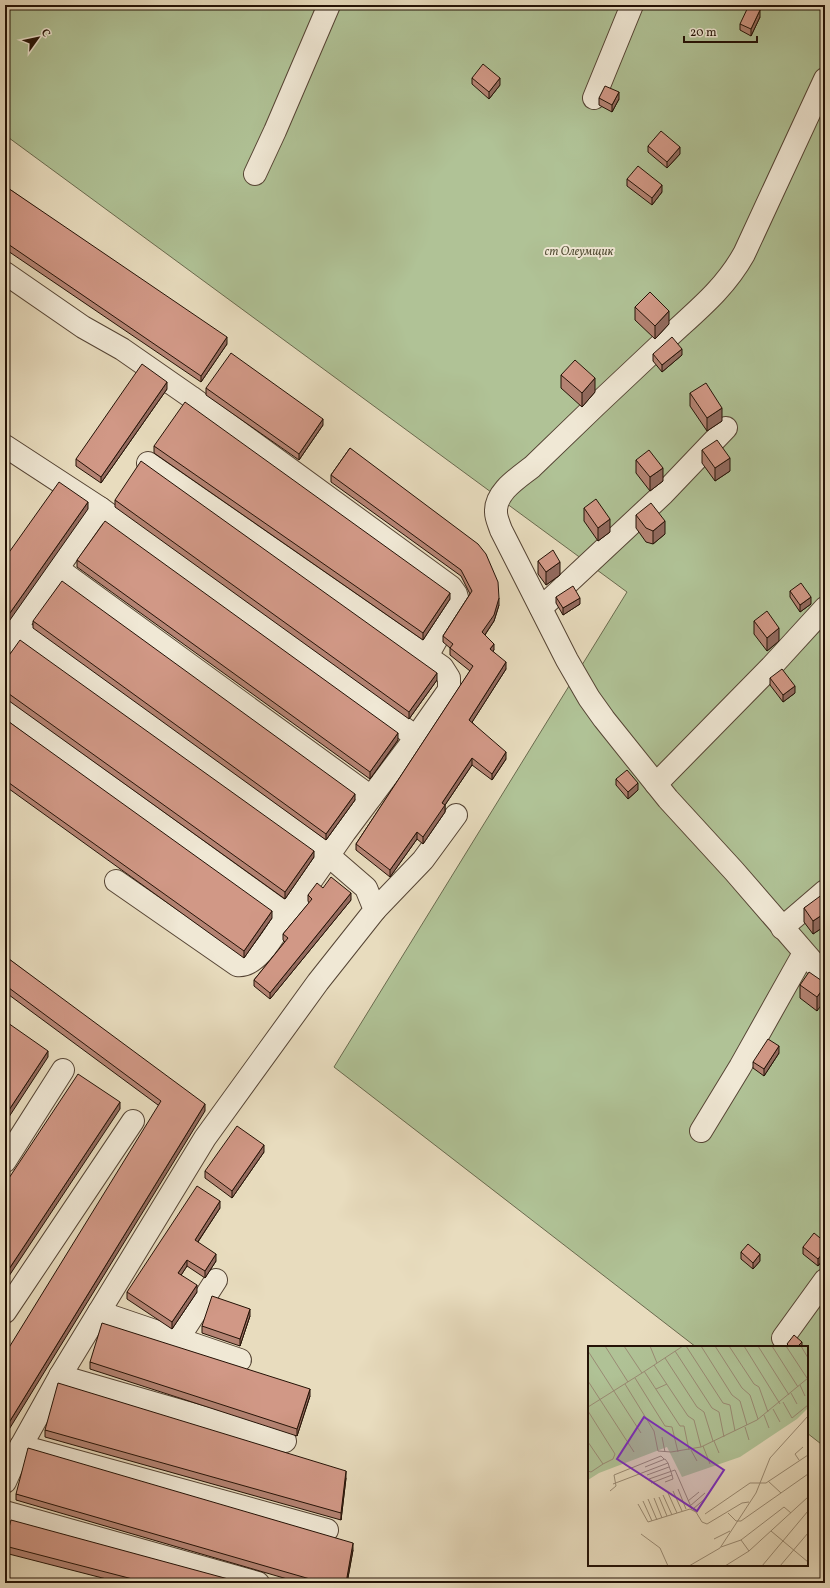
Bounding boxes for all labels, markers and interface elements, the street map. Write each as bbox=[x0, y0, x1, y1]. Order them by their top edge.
north arrow bbox=[18, 18, 58, 58]
scale bar bbox=[684, 18, 757, 44]
text: 20 m bbox=[690, 25, 717, 41]
text: С bbox=[37, 26, 53, 40]
park label: ст Олеумщик bbox=[545, 244, 614, 260]
inset map bbox=[588, 1346, 808, 1566]

